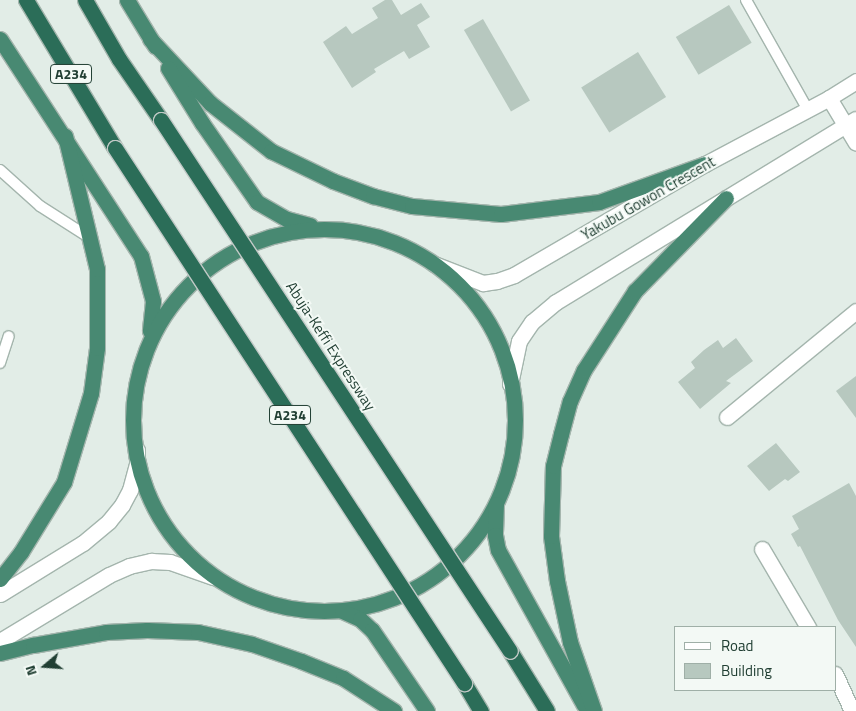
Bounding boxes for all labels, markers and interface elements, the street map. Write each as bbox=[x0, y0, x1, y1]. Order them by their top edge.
road number: A234 bbox=[50, 62, 92, 86]
street label: Yakubu Gowon Crescent bbox=[578, 152, 718, 244]
street label: Abuja-Keffi Expressway bbox=[283, 278, 379, 414]
road number: A234 bbox=[269, 404, 311, 426]
legend bbox=[674, 626, 836, 691]
text: Road bbox=[721, 634, 753, 657]
north arrow bbox=[20, 641, 70, 691]
text: Building bbox=[721, 659, 772, 682]
text: N bbox=[19, 663, 42, 679]

